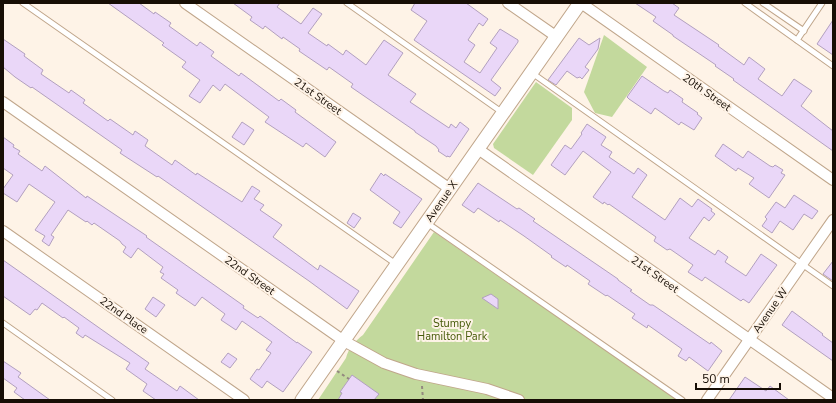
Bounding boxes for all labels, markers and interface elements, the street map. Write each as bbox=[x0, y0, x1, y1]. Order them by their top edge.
street label: 20th Street bbox=[679, 70, 734, 115]
street label: 21st Street bbox=[291, 74, 345, 118]
street label: Avenue X bbox=[422, 177, 462, 225]
street label: 22nd Street bbox=[221, 252, 278, 298]
street label: 21st Street bbox=[628, 252, 682, 296]
street label: Avenue W bbox=[749, 285, 792, 336]
street label: 22nd Place bbox=[97, 293, 151, 338]
park label: Stumpy Hamilton Park bbox=[417, 316, 488, 344]
scale bar bbox=[696, 365, 780, 391]
text: 50 m bbox=[702, 371, 730, 387]

